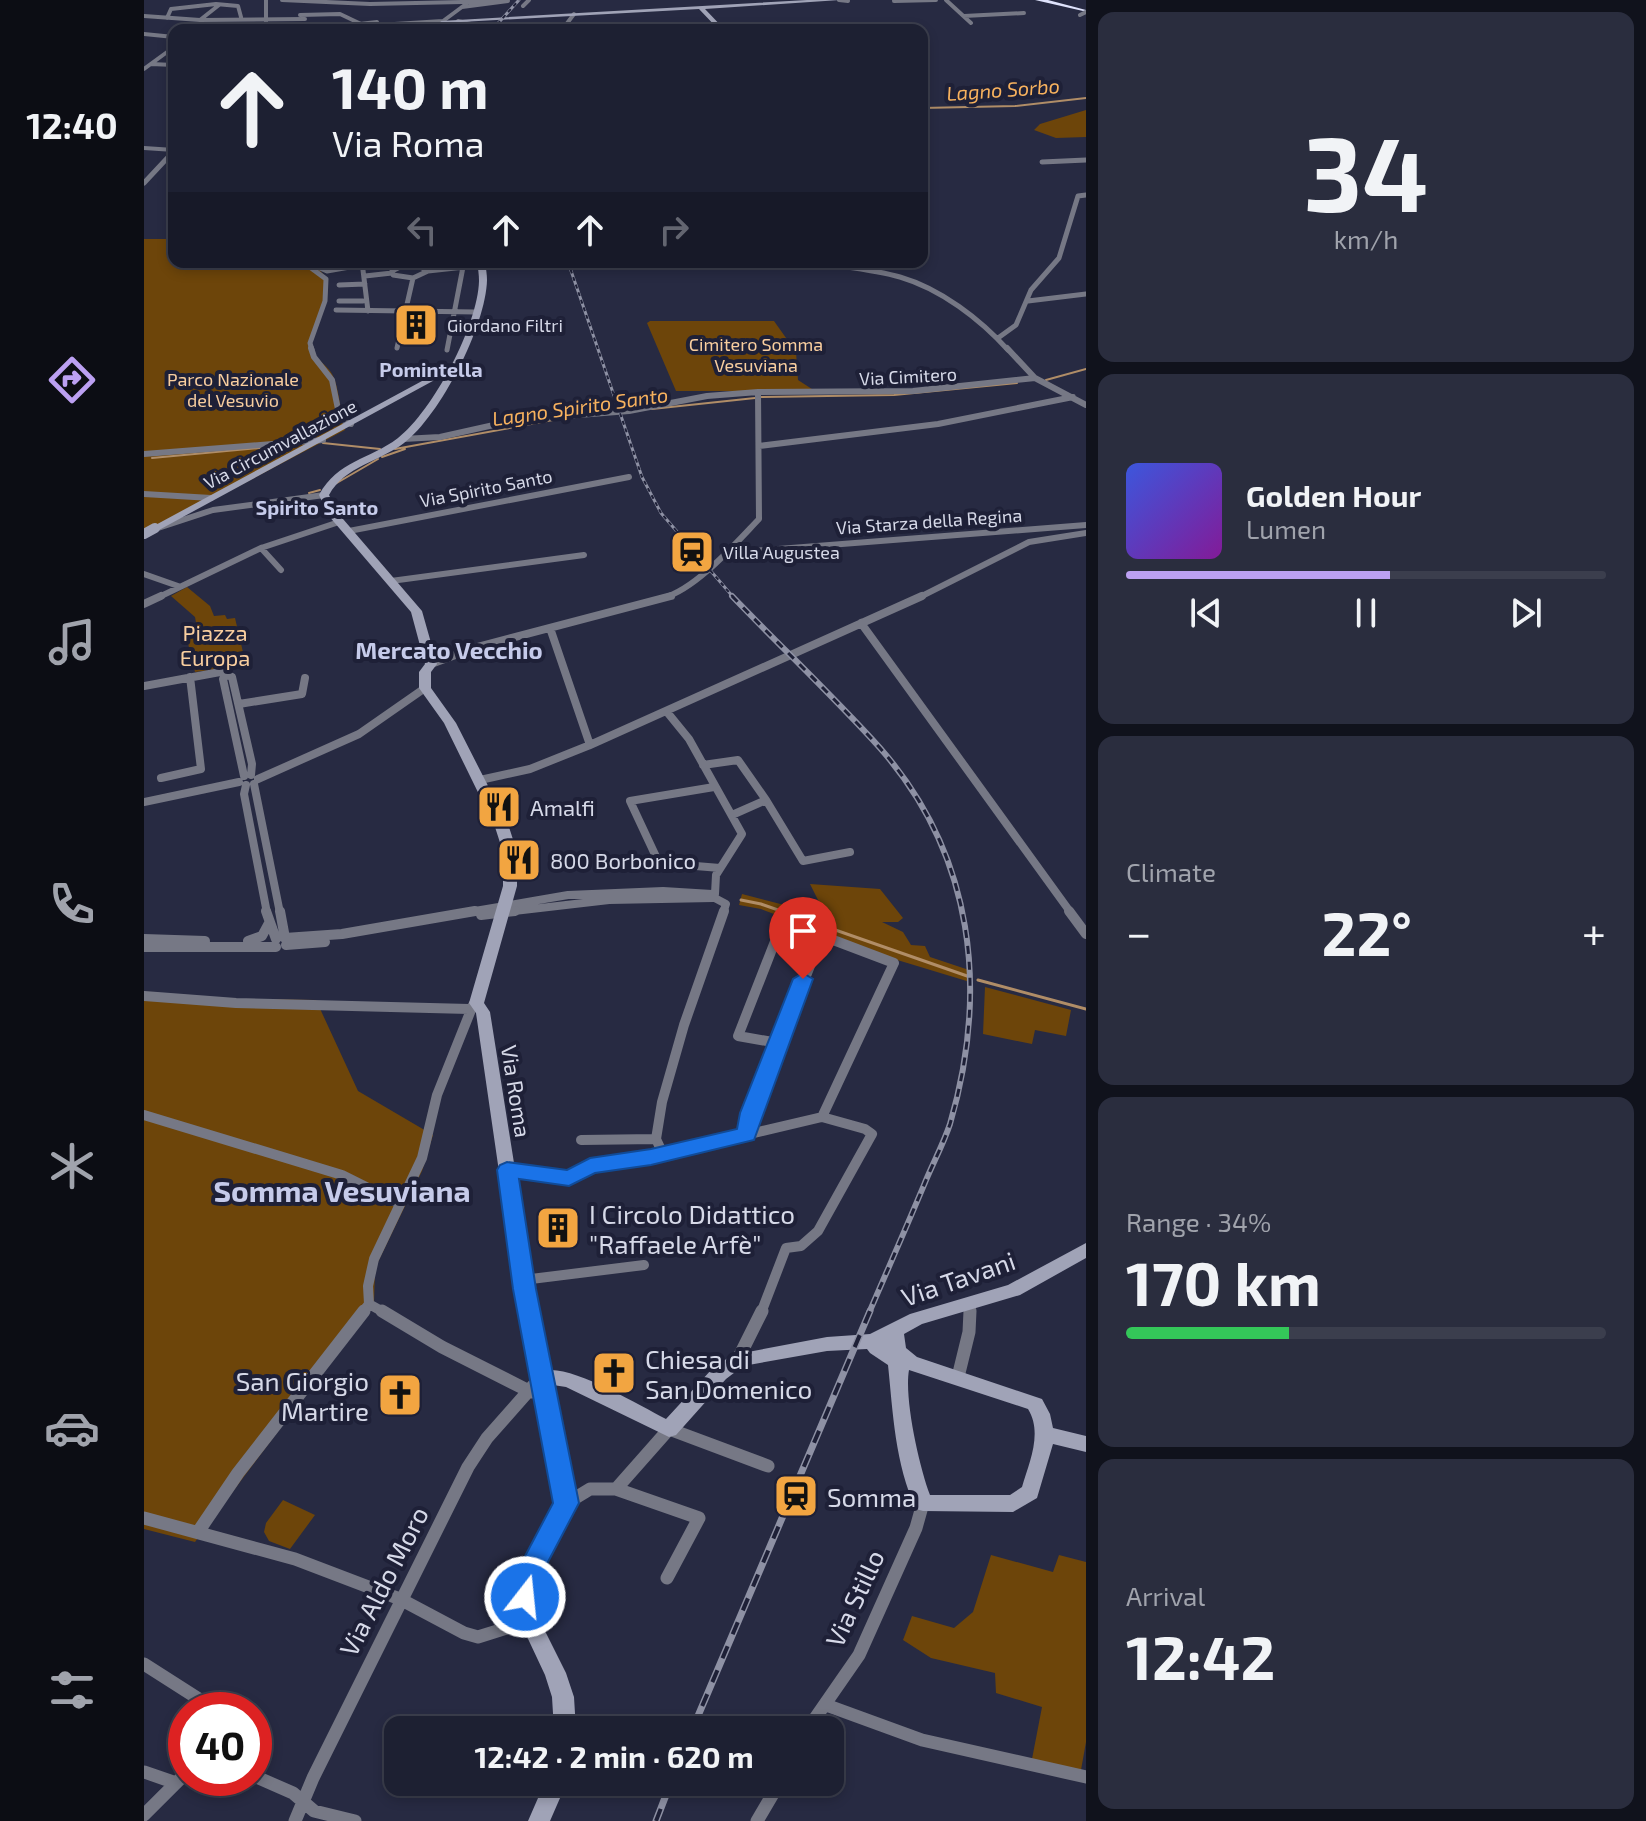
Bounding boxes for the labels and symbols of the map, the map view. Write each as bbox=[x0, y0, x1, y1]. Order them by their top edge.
water label: Lagno Sorbo bbox=[946, 73, 1060, 105]
building icon: Giordano Filtri bbox=[392, 301, 440, 349]
place label: Giordano Filtri bbox=[447, 314, 563, 336]
park label: Cimitero Somma Vesuviana bbox=[689, 333, 823, 376]
district label: Pomintella bbox=[379, 357, 483, 381]
street label: Via Cimitero bbox=[858, 362, 958, 390]
park label: Parco Nazionale del Vesuvio bbox=[167, 368, 299, 411]
water label: Lagno Spirito Santo bbox=[491, 382, 669, 430]
street label: Via Circumvallazione bbox=[200, 394, 360, 494]
street label: Via Spirito Santo bbox=[418, 464, 554, 512]
district label: Spirito Santo bbox=[256, 495, 378, 519]
street label: Via Starza della Regina bbox=[835, 504, 1023, 538]
station icon: Villa Augustea bbox=[668, 528, 716, 576]
place label: Villa Augustea bbox=[723, 541, 840, 563]
park label: Piazza Europa bbox=[180, 619, 250, 670]
district label: Mercato Vecchio bbox=[355, 635, 543, 664]
restaurant icon: Amalfi bbox=[475, 783, 523, 831]
place label: Amalfi bbox=[530, 794, 595, 820]
restaurant icon: 800 Borbonico bbox=[495, 836, 543, 884]
place label: 800 Borbonico bbox=[550, 847, 696, 873]
pin bbox=[769, 897, 837, 979]
street label: Via Roma bbox=[497, 1043, 537, 1139]
district label: Somma Vesuviana bbox=[213, 1172, 471, 1208]
place label: I Circolo Didattico "Raffaele Arfè" bbox=[589, 1198, 795, 1259]
building icon: I Circolo Didattico "Raffaele Arfè" bbox=[534, 1204, 582, 1252]
street label: Via Tavani bbox=[897, 1244, 1019, 1312]
place label: Chiesa di San Domenico bbox=[645, 1343, 812, 1404]
church icon: Chiesa di San Domenico bbox=[590, 1349, 638, 1397]
place label: San Giorgio Martire bbox=[236, 1365, 369, 1426]
church icon: San Giorgio Martire bbox=[376, 1371, 424, 1419]
station icon: Somma bbox=[772, 1472, 820, 1520]
place label: Somma bbox=[827, 1481, 916, 1512]
street label: Via Aldo Moro bbox=[332, 1501, 434, 1661]
street label: Via Stillo bbox=[818, 1545, 890, 1651]
position arrow bbox=[483, 1555, 567, 1639]
speed limit sign: 40 bbox=[168, 1692, 272, 1796]

